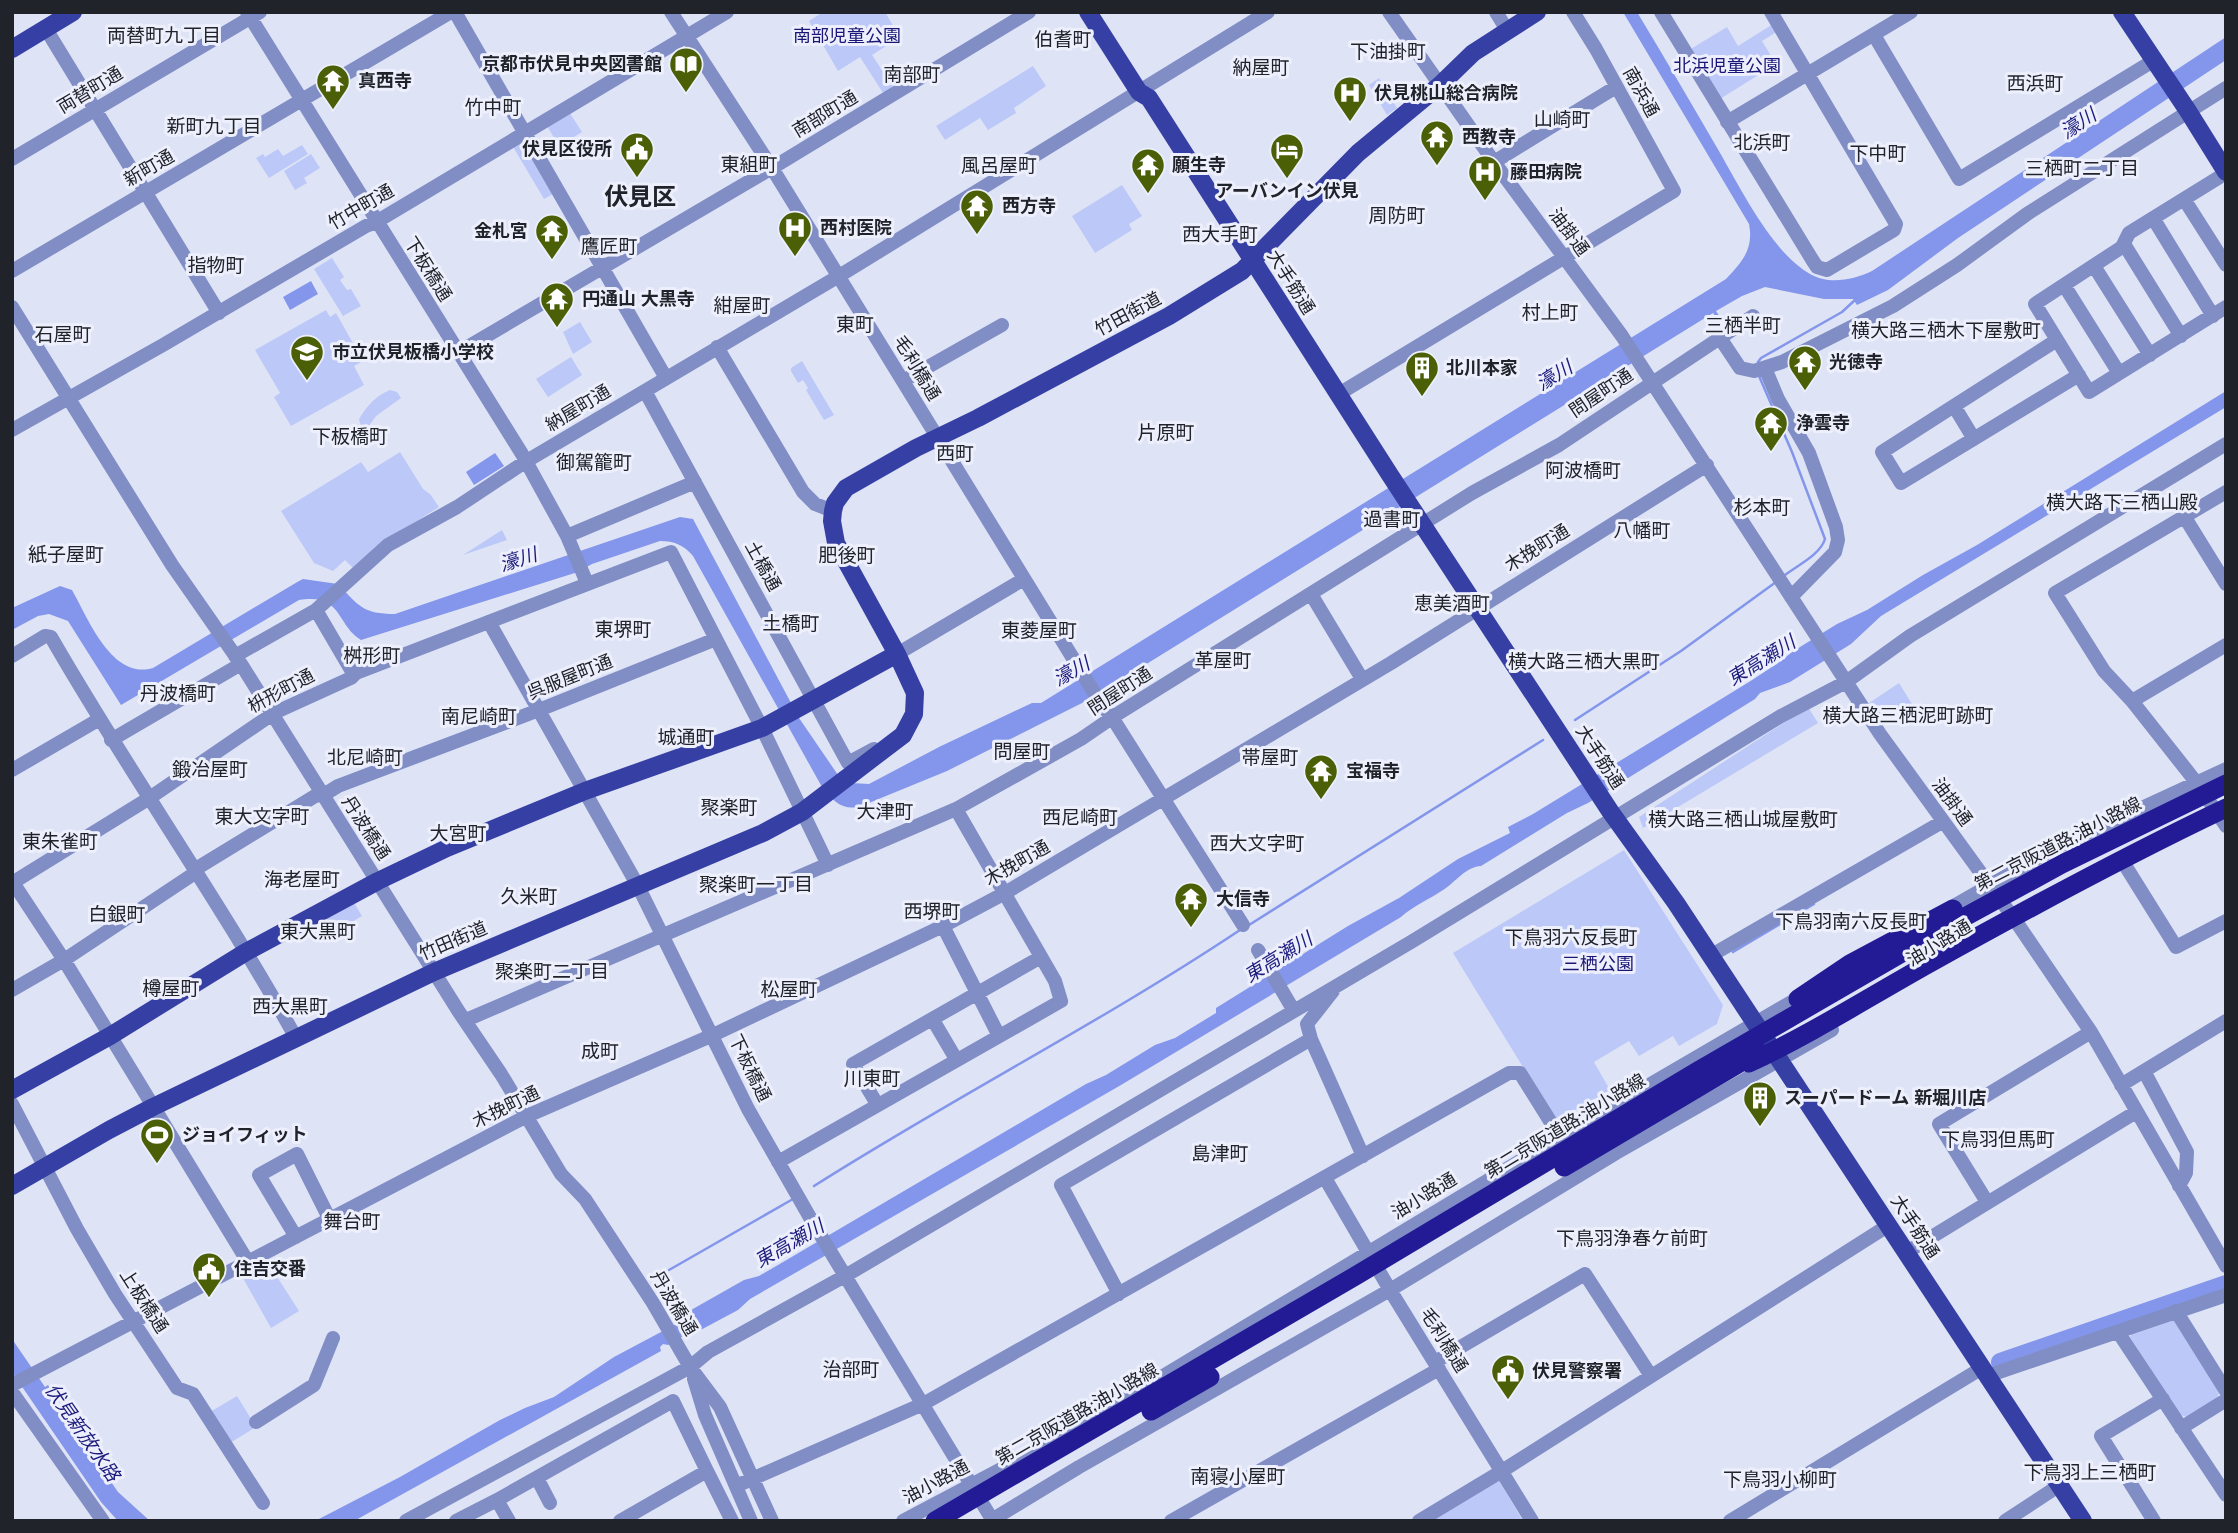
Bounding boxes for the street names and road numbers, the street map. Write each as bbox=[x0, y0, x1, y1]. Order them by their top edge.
street label: 両替町通 bbox=[53, 61, 127, 119]
street label: 南浜通 bbox=[1617, 63, 1665, 121]
street label: 南部町通 bbox=[788, 85, 862, 143]
street label: 新町通 bbox=[120, 144, 178, 192]
street label: 竹中町通 bbox=[324, 179, 398, 235]
street label: 油掛通 bbox=[1543, 203, 1595, 261]
street label: 下板橋通 bbox=[399, 232, 457, 306]
street label: 大手筋通 bbox=[1262, 245, 1320, 319]
street label: 竹田街道 bbox=[1091, 287, 1165, 341]
street label: 毛利橋通 bbox=[888, 331, 946, 405]
street label: 問屋町通 bbox=[1564, 363, 1638, 423]
street label: 納屋町通 bbox=[541, 379, 615, 437]
street label: 木挽町通 bbox=[1500, 519, 1574, 577]
street label: 土橋通 bbox=[739, 537, 787, 595]
street label: 呉服屋町通 bbox=[524, 649, 616, 705]
street label: 問屋町通 bbox=[1083, 661, 1157, 721]
street label: 枡形町通 bbox=[244, 664, 318, 718]
street label: 大手筋通 bbox=[1570, 720, 1630, 794]
street label: 油掛通 bbox=[1926, 773, 1978, 831]
street label: 丹波橋通 bbox=[336, 791, 396, 865]
street label: 第二京阪道路;油小路線 bbox=[1971, 792, 2145, 896]
street label: 木挽町通 bbox=[980, 835, 1054, 891]
street label: 油小路通 bbox=[1902, 914, 1976, 972]
street label: 竹田街道 bbox=[415, 916, 491, 966]
street label: 下板橋通 bbox=[723, 1030, 777, 1106]
street label: 第二京阪道路;油小路線 bbox=[1480, 1068, 1650, 1184]
street label: 木挽町通 bbox=[468, 1080, 544, 1134]
street label: 油小路通 bbox=[1387, 1167, 1461, 1225]
street label: 大手筋通 bbox=[1885, 1190, 1945, 1264]
street label: 上板橋通 bbox=[114, 1264, 174, 1338]
street label: 丹波橋通 bbox=[645, 1266, 703, 1340]
street label: 毛利橋通 bbox=[1415, 1303, 1473, 1377]
street label: 第二京阪道路;油小路線 bbox=[991, 1358, 1163, 1470]
street label: 油小路通 bbox=[899, 1455, 973, 1509]

